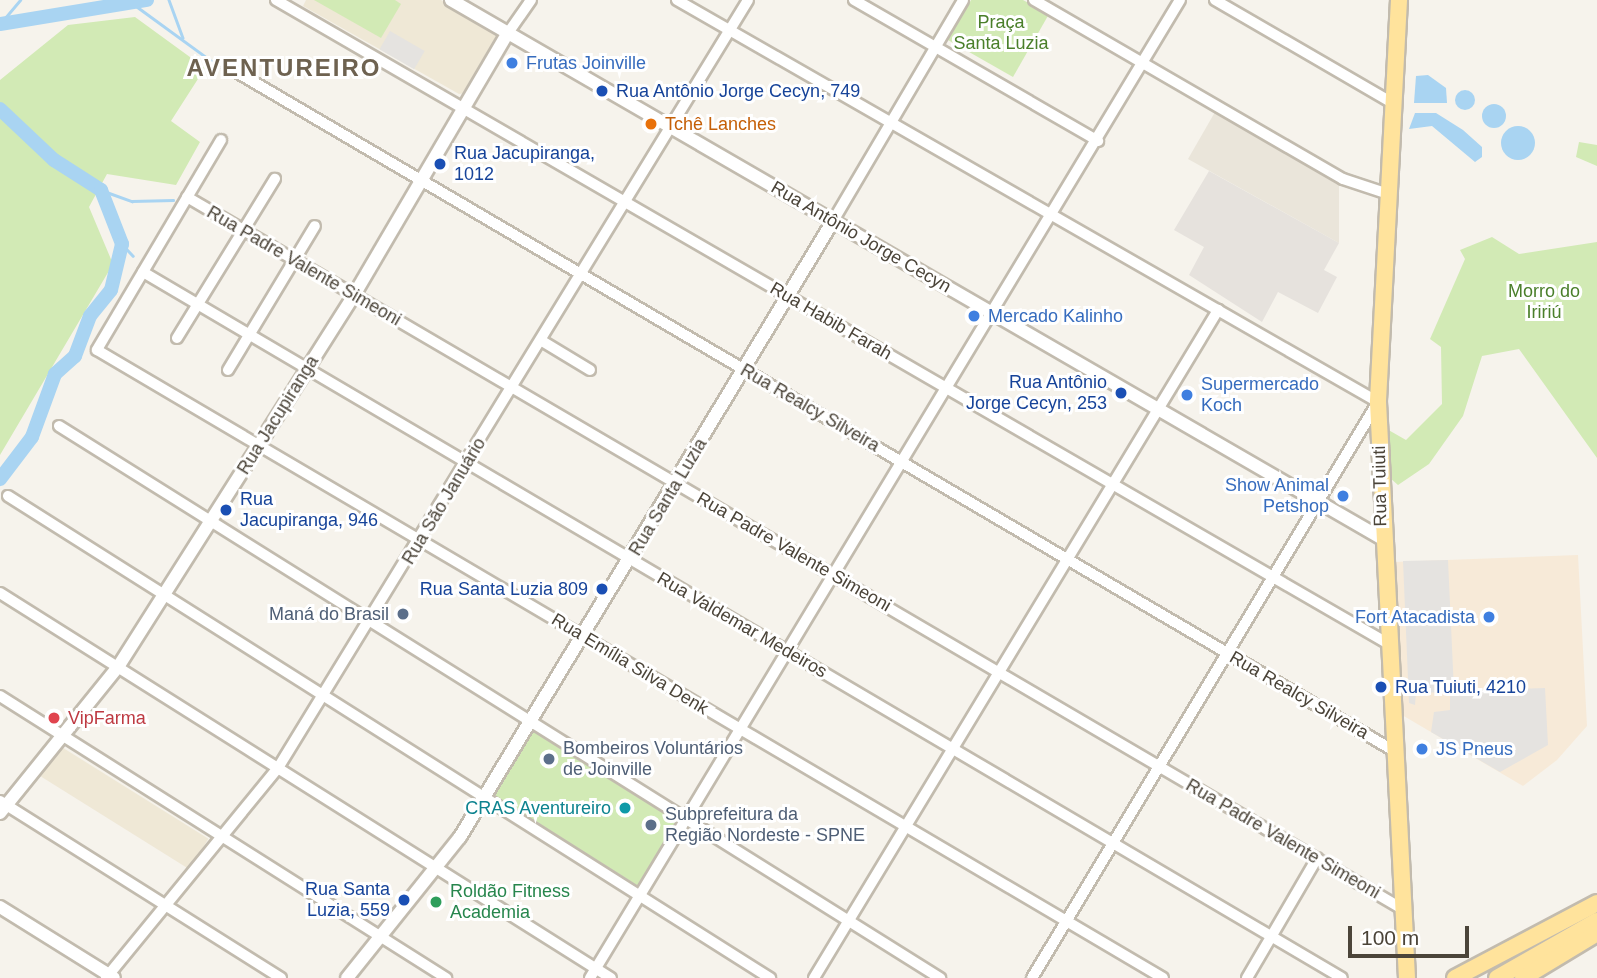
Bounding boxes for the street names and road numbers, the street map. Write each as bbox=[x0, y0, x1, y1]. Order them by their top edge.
street label: Rua Antônio Jorge Cecyn bbox=[767, 176, 955, 298]
street label: Rua Padre Valente Simeoni bbox=[203, 201, 405, 331]
street label: Rua Habib Farah bbox=[766, 277, 896, 365]
street label: Rua Jacupiranga bbox=[233, 352, 323, 478]
street label: Rua Realcy Silveira bbox=[737, 359, 883, 457]
street label: Rua São Januário bbox=[398, 434, 490, 568]
street label: Rua Santa Luzia bbox=[624, 434, 712, 560]
street label: Rua Tuiuti bbox=[1368, 445, 1392, 527]
street label: Rua Padre Valente Simeoni bbox=[693, 487, 895, 617]
street label: Rua Valdemar Medeiros bbox=[653, 567, 831, 683]
street label: Rua Emília Silva Denk bbox=[548, 609, 712, 719]
street label: Rua Realcy Silveira bbox=[1226, 646, 1372, 744]
street label: Rua Padre Valente Simeoni bbox=[1182, 774, 1384, 904]

